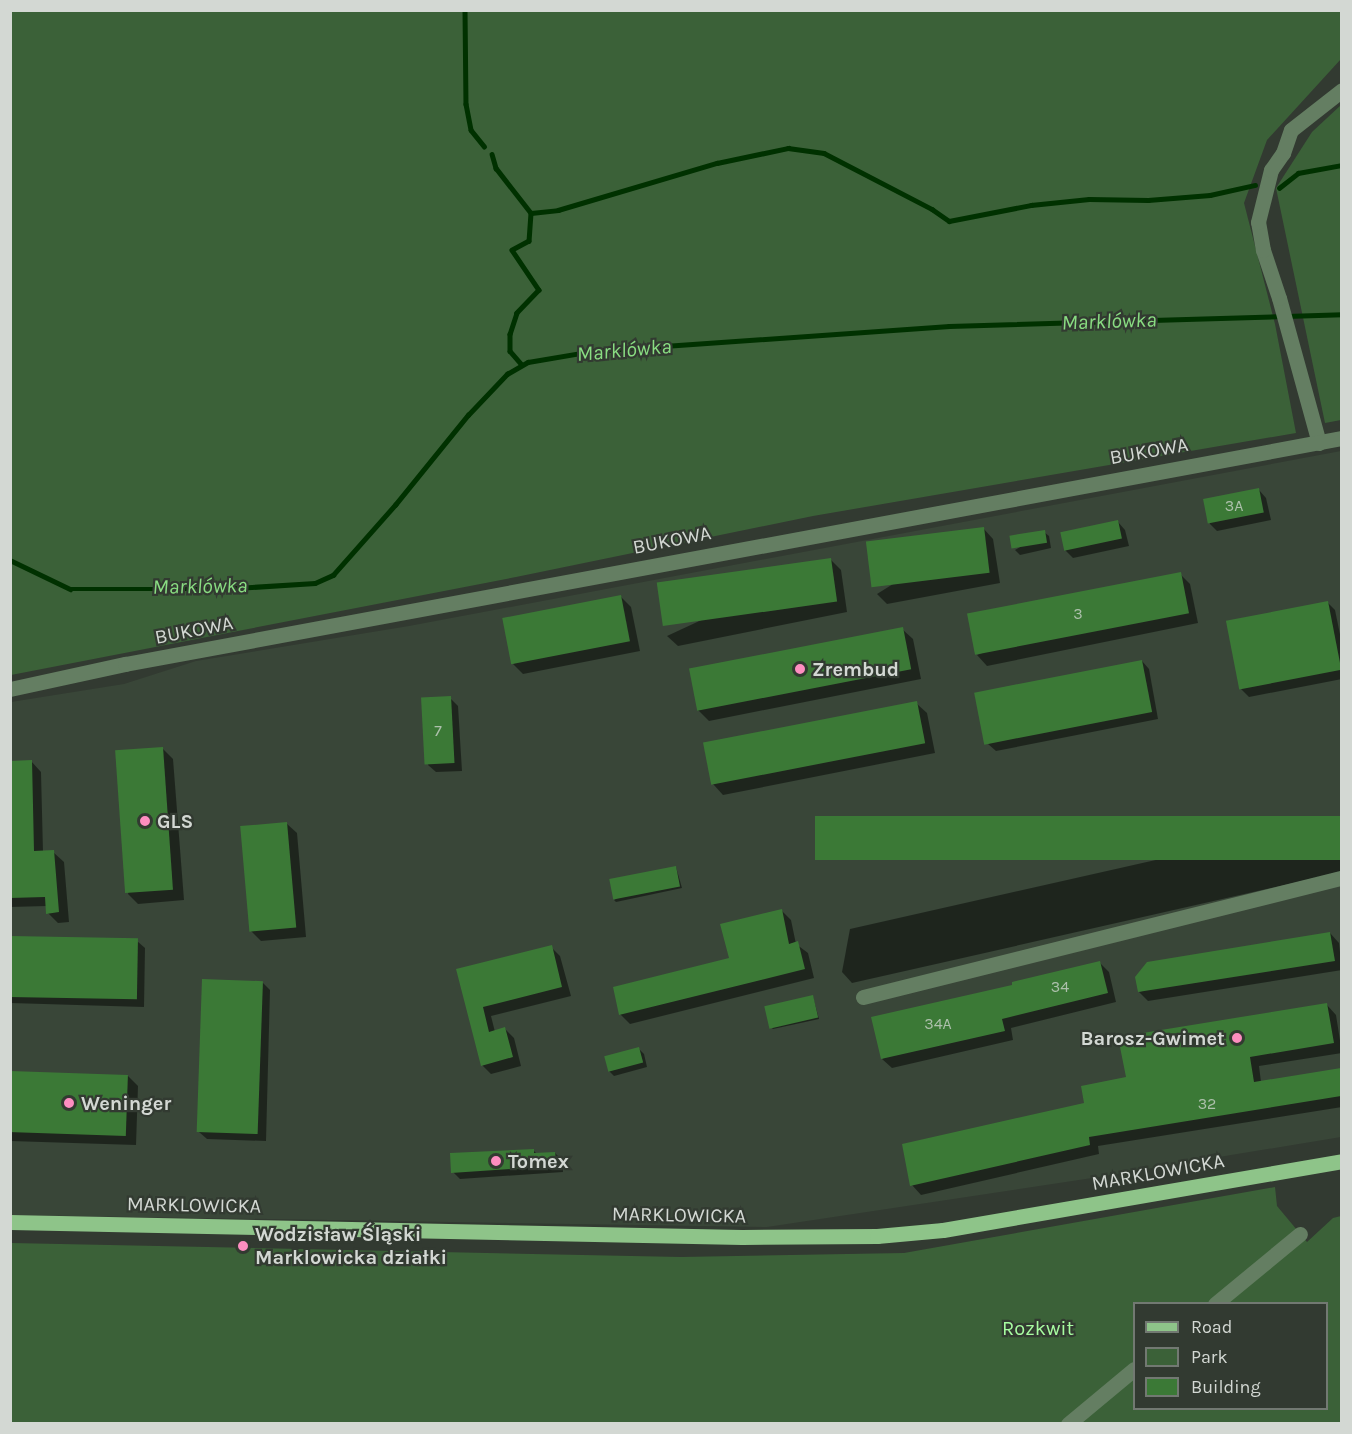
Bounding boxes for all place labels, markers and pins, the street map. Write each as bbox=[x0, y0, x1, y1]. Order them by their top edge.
place label: Zrembud bbox=[812, 657, 899, 681]
marker: Zrembud bbox=[793, 662, 807, 676]
place label: GLS bbox=[157, 809, 193, 833]
marker: GLS bbox=[138, 814, 152, 828]
place label: Barosz-Gwimet bbox=[1081, 1026, 1225, 1050]
marker: Barosz-Gwimet bbox=[1230, 1031, 1244, 1045]
place label: Weninger bbox=[81, 1091, 171, 1115]
marker: Weninger bbox=[62, 1096, 76, 1110]
place label: Tomex bbox=[508, 1149, 569, 1173]
marker: Tomex bbox=[489, 1154, 503, 1168]
place label: Wodzisław Śląski Marklowicka działki bbox=[255, 1222, 447, 1269]
marker: Wodzisław Śląski Marklowicka działki bbox=[236, 1239, 250, 1253]

